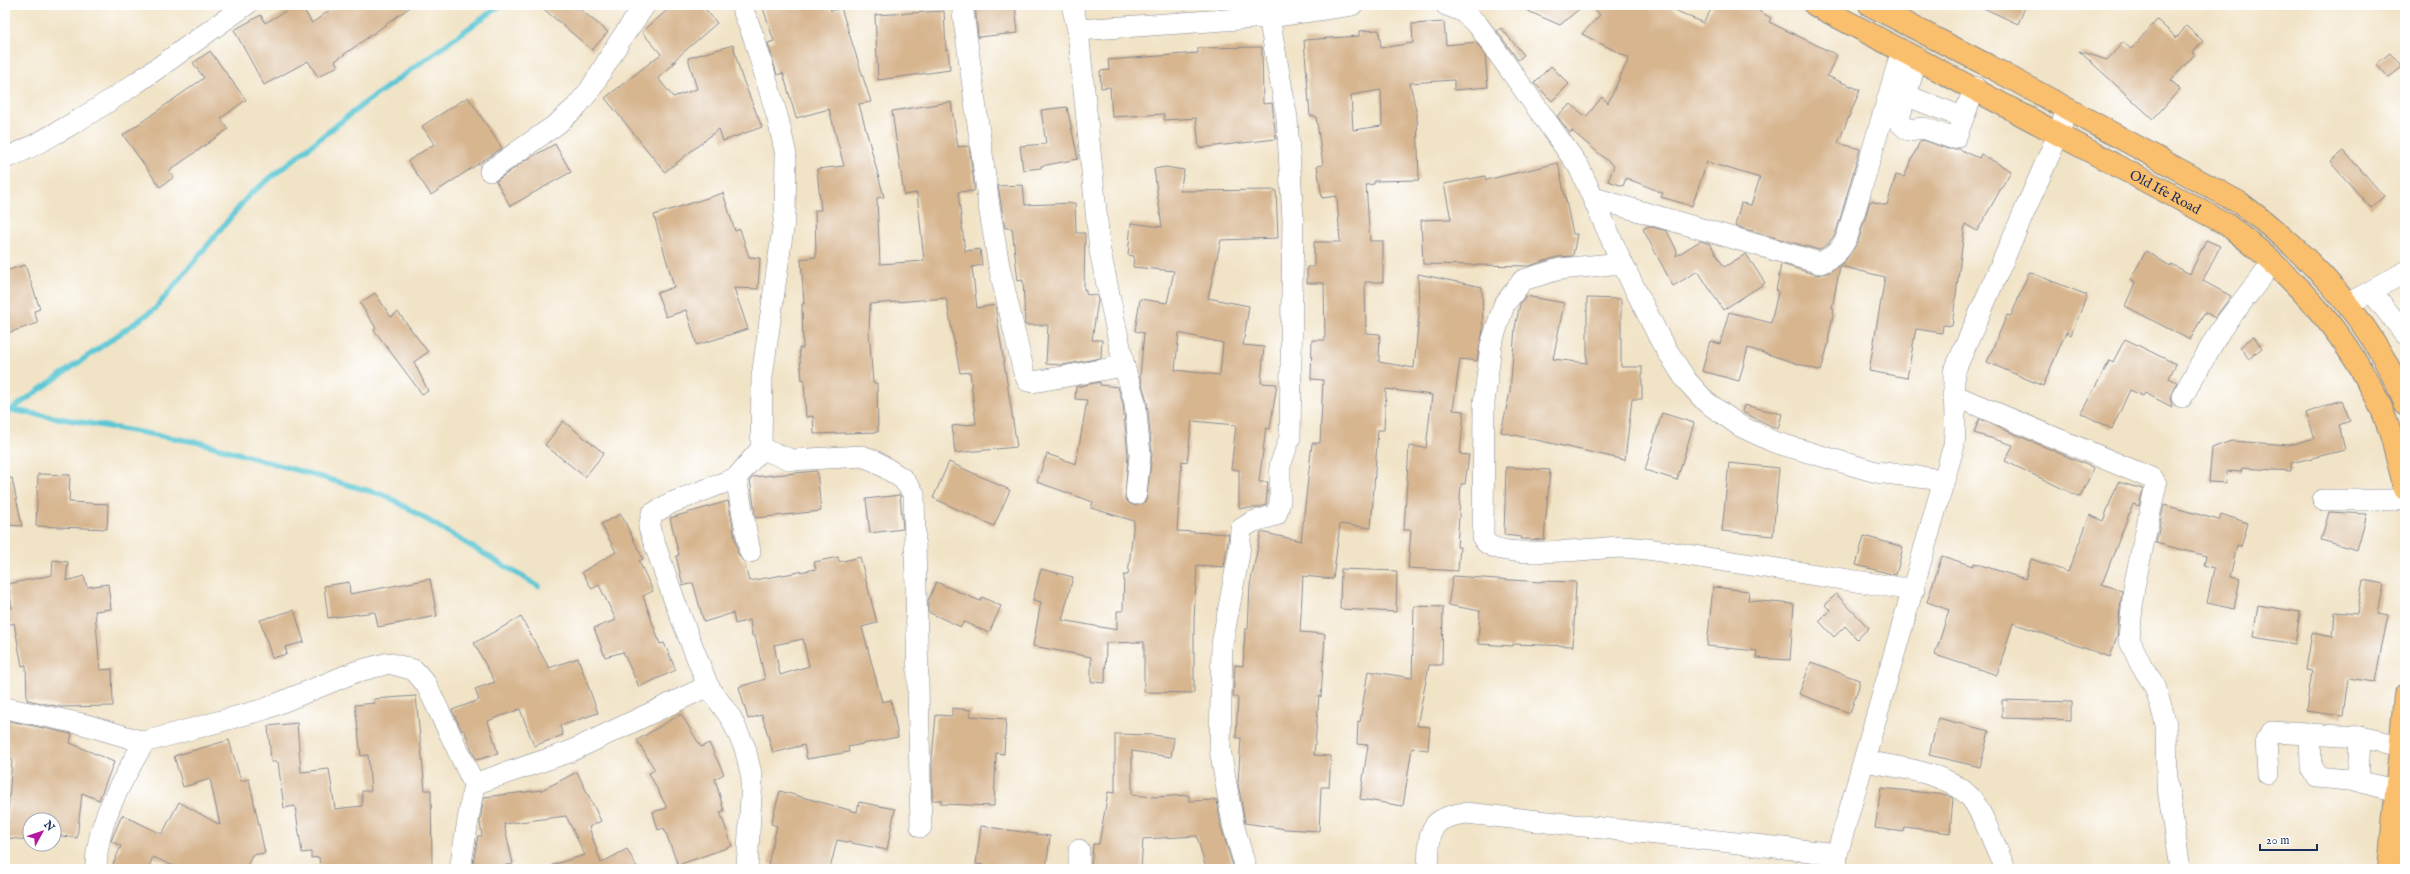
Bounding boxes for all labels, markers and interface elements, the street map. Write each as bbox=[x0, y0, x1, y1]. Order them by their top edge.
street label: Old Ife Road bbox=[2126, 166, 2204, 219]
north arrow bbox=[22, 812, 62, 852]
text: N bbox=[40, 817, 58, 835]
scale bar bbox=[2260, 826, 2317, 852]
text: 20 m bbox=[2266, 833, 2289, 848]

